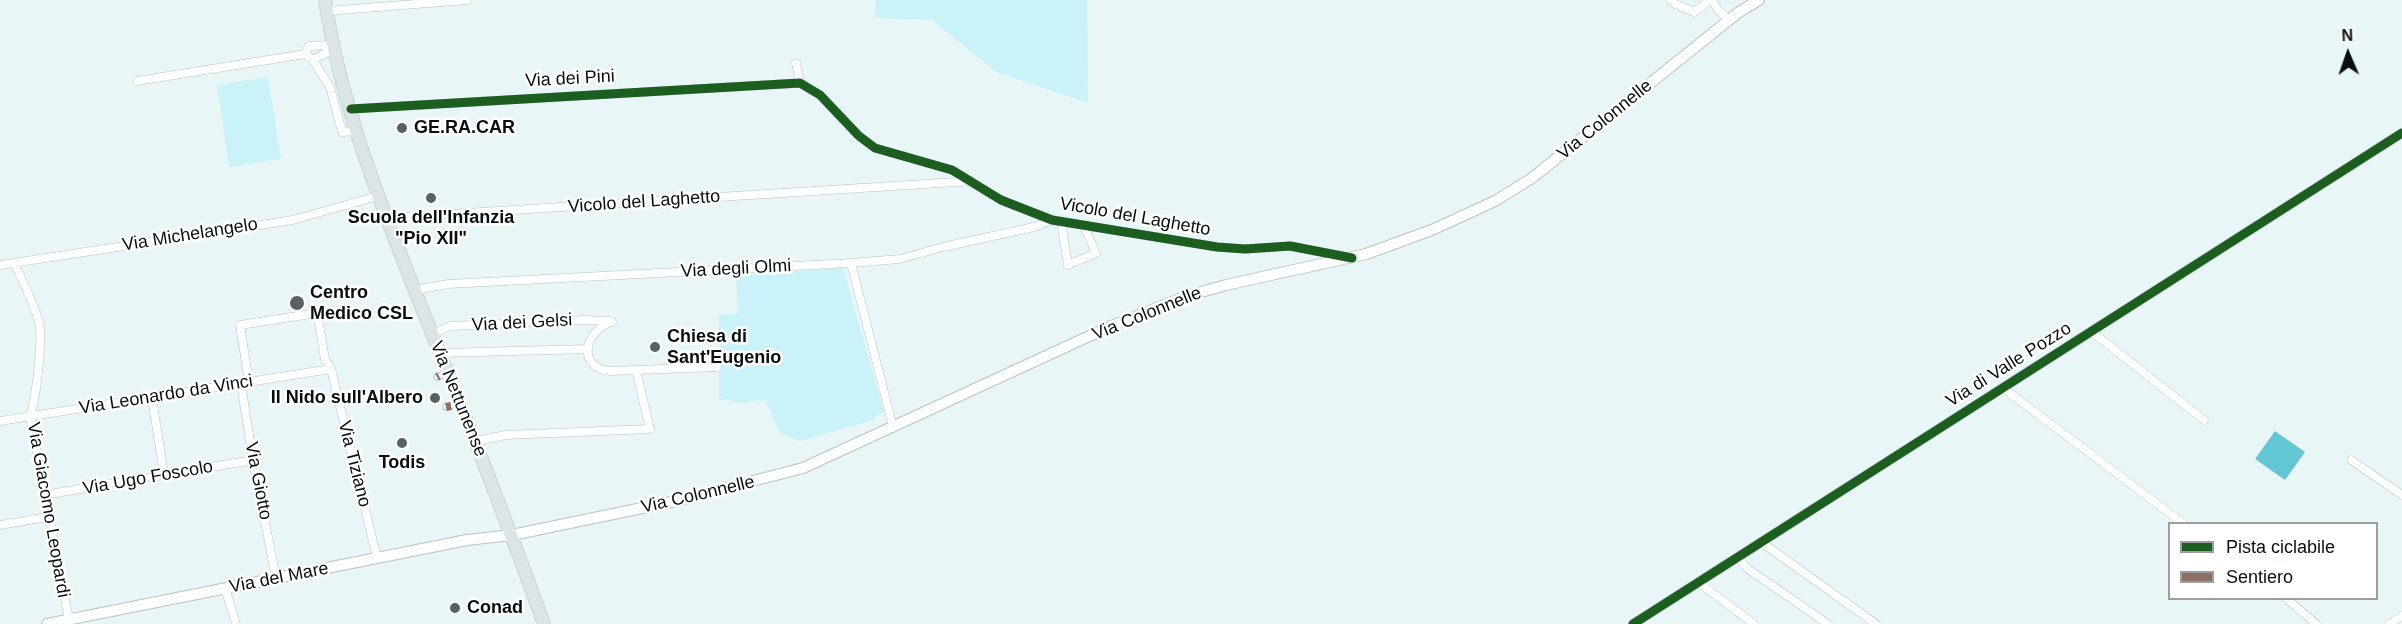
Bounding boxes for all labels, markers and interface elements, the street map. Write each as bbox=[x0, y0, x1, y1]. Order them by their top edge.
north arrow bbox=[2318, 24, 2378, 84]
text: N bbox=[2341, 27, 2353, 44]
street label: Via dei Pini bbox=[525, 66, 615, 92]
street label: Via Colonnelle bbox=[1553, 75, 1657, 165]
place label: GE.RA.CAR bbox=[414, 117, 515, 139]
marker: GE.RA.CAR bbox=[395, 121, 409, 135]
street label: Vicolo del Laghetto bbox=[567, 186, 721, 218]
marker: Scuola dell'Infanzia "Pio XII" bbox=[424, 191, 438, 205]
street label: Vicolo del Laghetto bbox=[1058, 193, 1212, 241]
place label: Scuola dell'Infanzia "Pio XII" bbox=[348, 207, 514, 250]
street label: Via Michelangelo bbox=[121, 214, 259, 256]
street label: Via degli Olmi bbox=[680, 255, 792, 283]
place label: Centro Medico CSL bbox=[310, 282, 413, 324]
street label: Via Colonnelle bbox=[1089, 282, 1205, 346]
marker: Centro Medico CSL bbox=[288, 294, 306, 312]
street label: Via dei Gelsi bbox=[471, 310, 573, 336]
street label: Via di Valle Pozzo bbox=[1942, 318, 2076, 412]
place label: Chiesa di Sant'Eugenio bbox=[667, 326, 781, 368]
street label: Via Nettunense bbox=[425, 338, 491, 460]
marker: Chiesa di Sant'Eugenio bbox=[648, 340, 662, 354]
street label: Via Leonardo da Vinci bbox=[78, 371, 254, 419]
place label: Il Nido sull'Albero bbox=[271, 387, 423, 409]
marker: Il Nido sull'Albero bbox=[428, 391, 442, 405]
street label: Via Tiziano bbox=[333, 419, 375, 509]
street label: Via Giacomo Leopardi bbox=[22, 421, 74, 599]
marker: Todis bbox=[395, 436, 409, 450]
street label: Via Giotto bbox=[240, 440, 276, 522]
place label: Todis bbox=[379, 452, 425, 474]
street label: Via Ugo Foscolo bbox=[81, 456, 215, 500]
street label: Via Colonnelle bbox=[639, 471, 757, 519]
legend bbox=[2168, 522, 2378, 600]
text: Pista ciclabile bbox=[2226, 537, 2335, 557]
street label: Via del Mare bbox=[228, 558, 330, 598]
text: Sentiero bbox=[2226, 567, 2293, 587]
place label: Conad bbox=[467, 597, 523, 619]
marker: Conad bbox=[448, 601, 462, 615]

